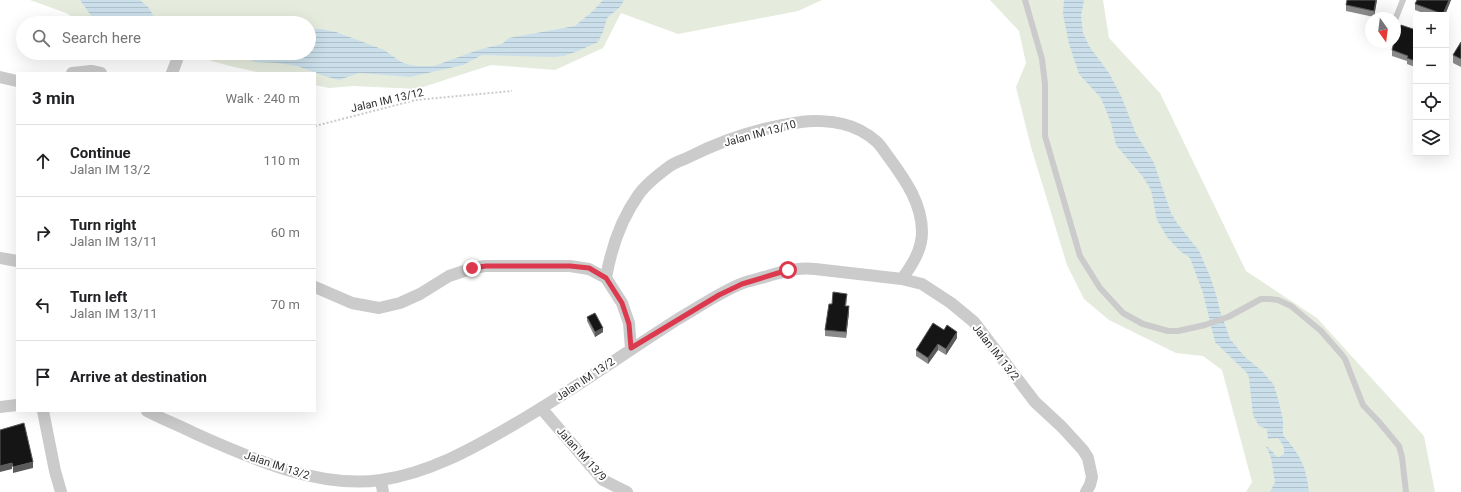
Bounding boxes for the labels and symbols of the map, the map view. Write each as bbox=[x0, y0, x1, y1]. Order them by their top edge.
north arrow bbox=[1365, 12, 1401, 48]
street label: Jalan IM 13/12 bbox=[350, 86, 425, 115]
street label: Jalan IM 13/10 bbox=[723, 118, 798, 149]
route end bbox=[463, 259, 481, 277]
route start bbox=[779, 261, 797, 279]
street label: Jalan IM 13/2 bbox=[970, 322, 1022, 383]
street label: Jalan IM 13/2 bbox=[553, 355, 617, 404]
street label: Jalan IM 13/9 bbox=[554, 425, 609, 484]
street label: Jalan IM 13/2 bbox=[243, 449, 311, 482]

